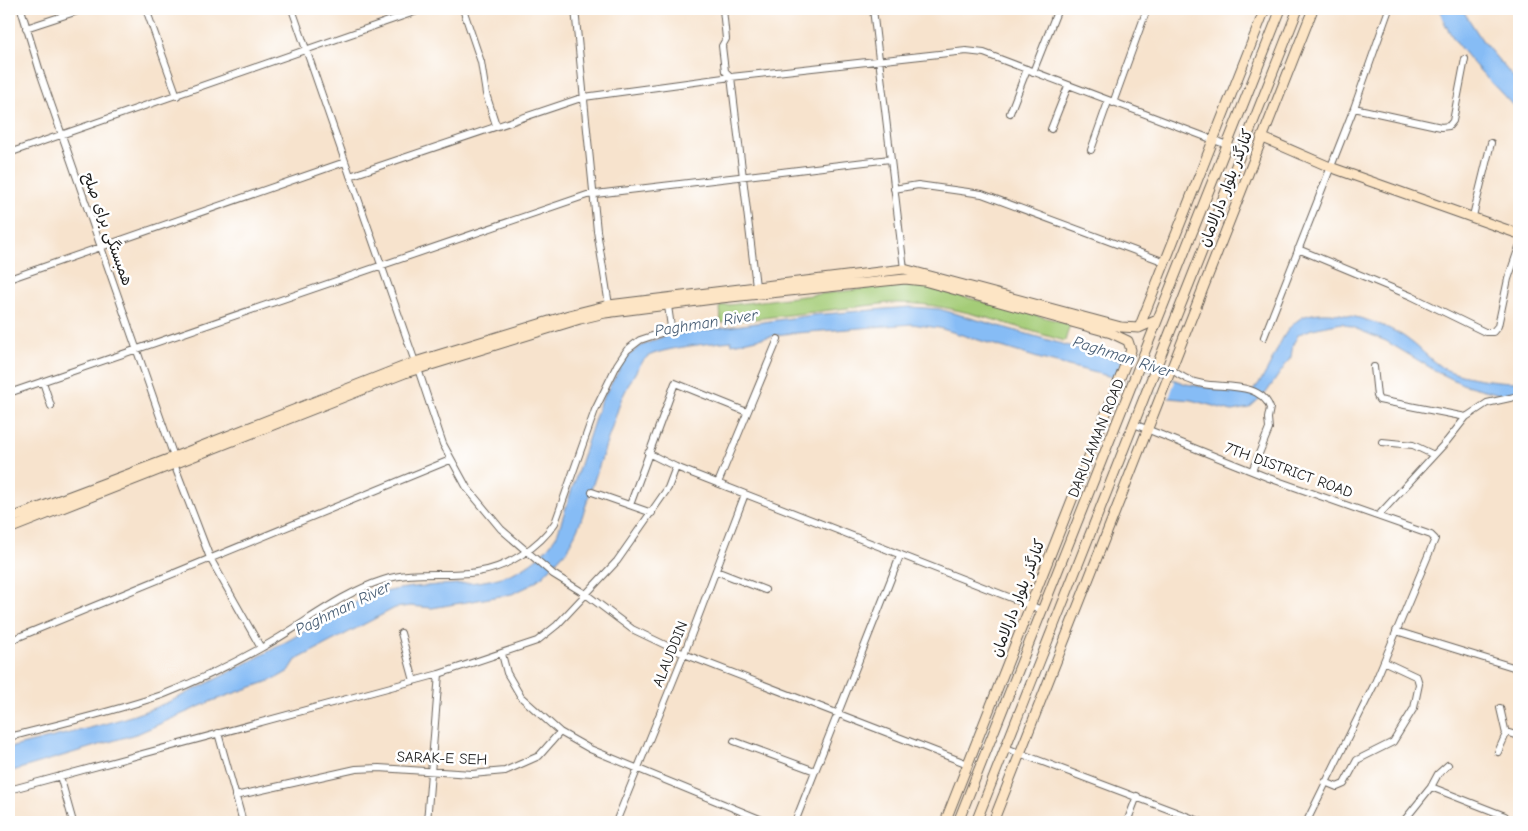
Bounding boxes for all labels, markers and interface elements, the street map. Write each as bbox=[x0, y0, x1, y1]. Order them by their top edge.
street label: کنارگذر بلوار دارالامان bbox=[1195, 126, 1257, 250]
street label: همبستگی برای صلح bbox=[78, 170, 137, 288]
water label: Paghman River bbox=[653, 306, 759, 340]
water label: Paghman River bbox=[1071, 332, 1176, 382]
street label: DARULAMAN ROAD bbox=[1064, 376, 1128, 500]
street label: 7TH DISTRICT ROAD bbox=[1223, 438, 1355, 502]
street label: کنارگذر بلوار دارالامان bbox=[987, 536, 1049, 660]
water label: Paghman River bbox=[292, 577, 394, 639]
street label: ALAUDDIN bbox=[649, 618, 691, 690]
street label: SARAK-E SEH bbox=[396, 747, 488, 769]

